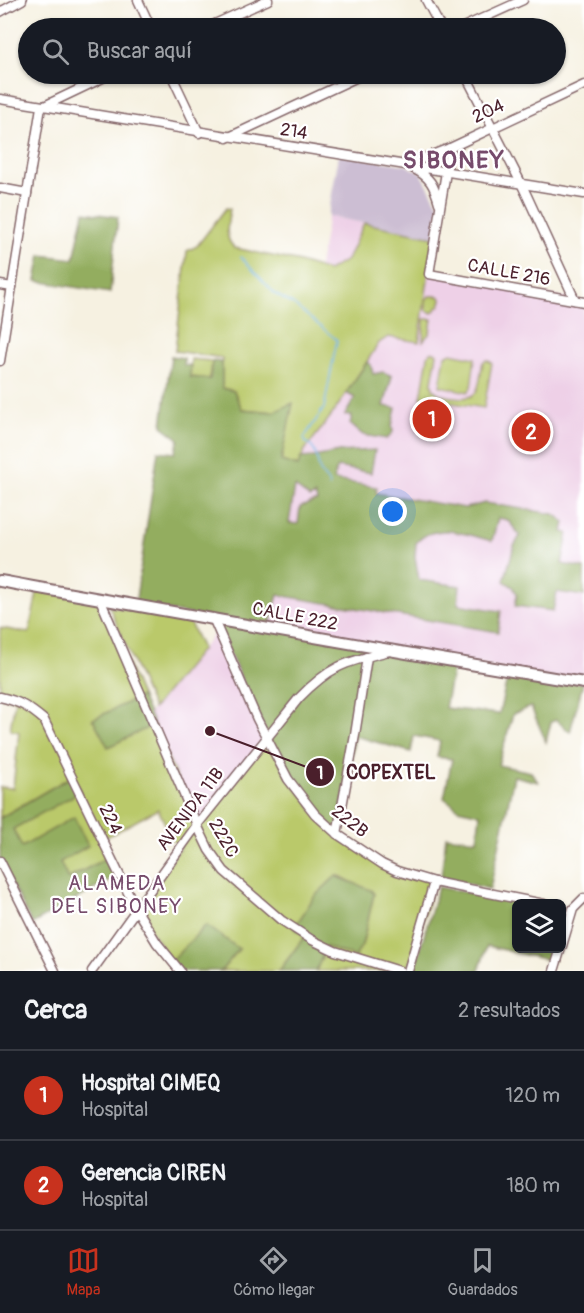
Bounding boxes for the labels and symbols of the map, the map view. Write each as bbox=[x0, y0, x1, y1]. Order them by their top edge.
street label: 204 bbox=[468, 94, 508, 129]
street label: 214 bbox=[279, 118, 310, 145]
district label: SIBONEY bbox=[403, 146, 505, 175]
street label: CALLE 216 bbox=[466, 254, 552, 291]
pin: 1 bbox=[412, 396, 452, 442]
pin: 2 bbox=[512, 410, 550, 454]
your location bbox=[378, 497, 407, 526]
street label: CALLE 222 bbox=[250, 597, 340, 636]
callout: COPEXTEL bbox=[305, 753, 448, 791]
text: COPEXTEL bbox=[346, 760, 436, 785]
text: 1 bbox=[316, 762, 324, 785]
street label: AVENIDA 11B bbox=[152, 763, 229, 855]
street label: 224 bbox=[94, 800, 128, 838]
street label: 222B bbox=[327, 800, 373, 843]
street label: 222C bbox=[203, 815, 244, 862]
district label: ALAMEDA DEL SIBONEY bbox=[51, 871, 183, 919]

